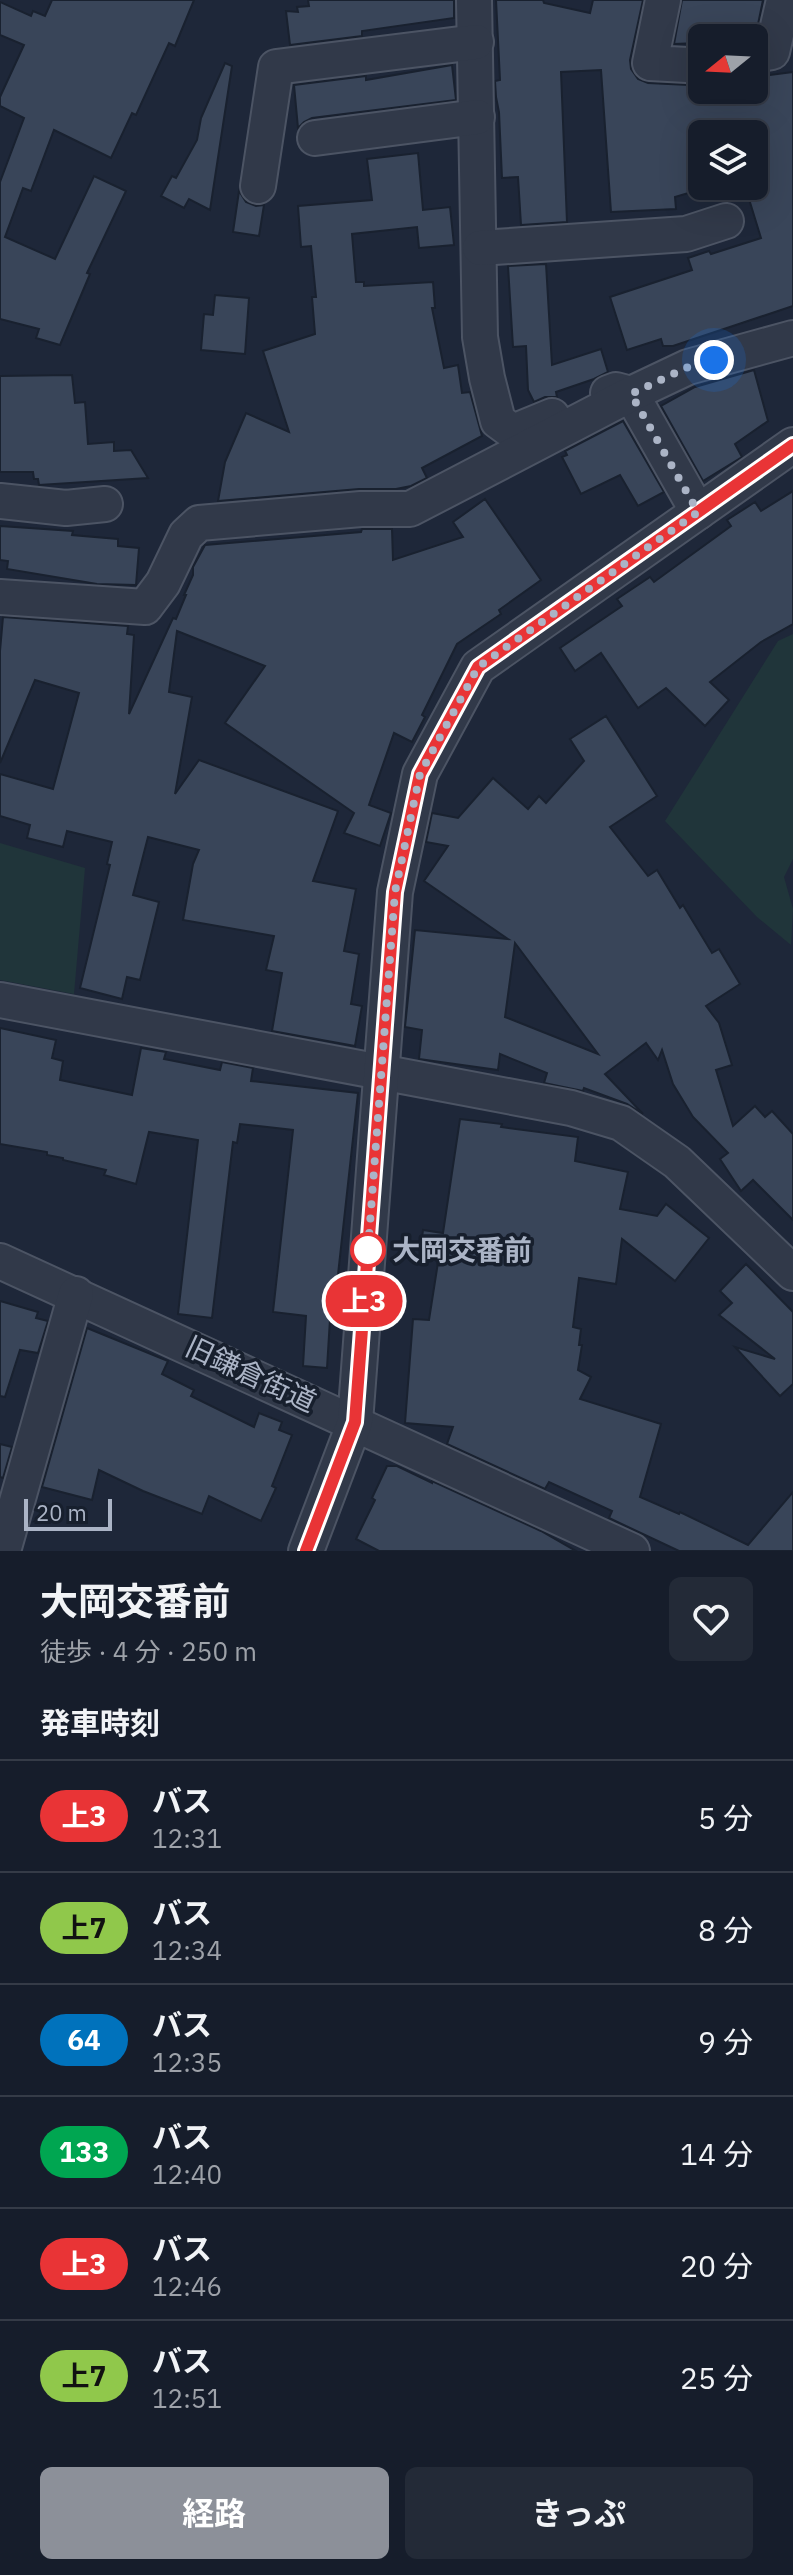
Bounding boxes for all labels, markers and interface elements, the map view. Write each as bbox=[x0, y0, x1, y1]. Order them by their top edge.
north arrow bbox=[688, 24, 768, 104]
map controls bbox=[688, 24, 768, 200]
button: layers bbox=[688, 120, 768, 200]
your location bbox=[694, 340, 734, 380]
place label: 大岡交番前 bbox=[392, 1231, 532, 1268]
marker: 大岡交番前 bbox=[351, 1233, 385, 1267]
line badge: 上3 bbox=[328, 1275, 400, 1327]
text: 上3 bbox=[342, 1282, 386, 1319]
street label: 旧鎌倉街道 bbox=[180, 1327, 322, 1420]
scale bar bbox=[24, 1495, 112, 1531]
text: 20 m bbox=[36, 1498, 87, 1527]
text: 大岡交番前 bbox=[40, 1576, 230, 1625]
button: heart bbox=[669, 1577, 753, 1661]
text: 徒歩 · 4 分 · 250 m bbox=[40, 1634, 257, 1668]
text: 発車時刻 bbox=[40, 1703, 160, 1742]
text: バス bbox=[152, 1781, 212, 1820]
text: 上3 bbox=[62, 1797, 106, 1834]
text: 5 分 bbox=[698, 1798, 753, 1837]
text: 12:31 bbox=[152, 1821, 222, 1855]
text: バス bbox=[152, 1893, 212, 1932]
text: 上7 bbox=[62, 1909, 106, 1946]
text: 8 分 bbox=[698, 1910, 753, 1949]
text: 12:34 bbox=[152, 1933, 222, 1967]
text: バス bbox=[152, 2005, 212, 2044]
text: 64 bbox=[67, 2021, 101, 2058]
text: 9 分 bbox=[698, 2022, 753, 2061]
text: 12:35 bbox=[152, 2045, 222, 2079]
text: バス bbox=[152, 2117, 212, 2156]
text: 133 bbox=[59, 2133, 109, 2170]
text: 14 分 bbox=[680, 2134, 753, 2173]
text: 12:40 bbox=[152, 2157, 222, 2191]
text: バス bbox=[152, 2229, 212, 2268]
text: 上3 bbox=[62, 2245, 106, 2282]
text: 20 分 bbox=[680, 2246, 753, 2285]
text: 12:46 bbox=[152, 2269, 222, 2303]
text: バス bbox=[152, 2341, 212, 2380]
text: 上7 bbox=[62, 2357, 106, 2394]
text: 25 分 bbox=[680, 2358, 753, 2397]
text: 12:51 bbox=[152, 2381, 222, 2415]
button: 経路 bbox=[40, 2467, 389, 2559]
button: きっぷ bbox=[405, 2467, 753, 2559]

